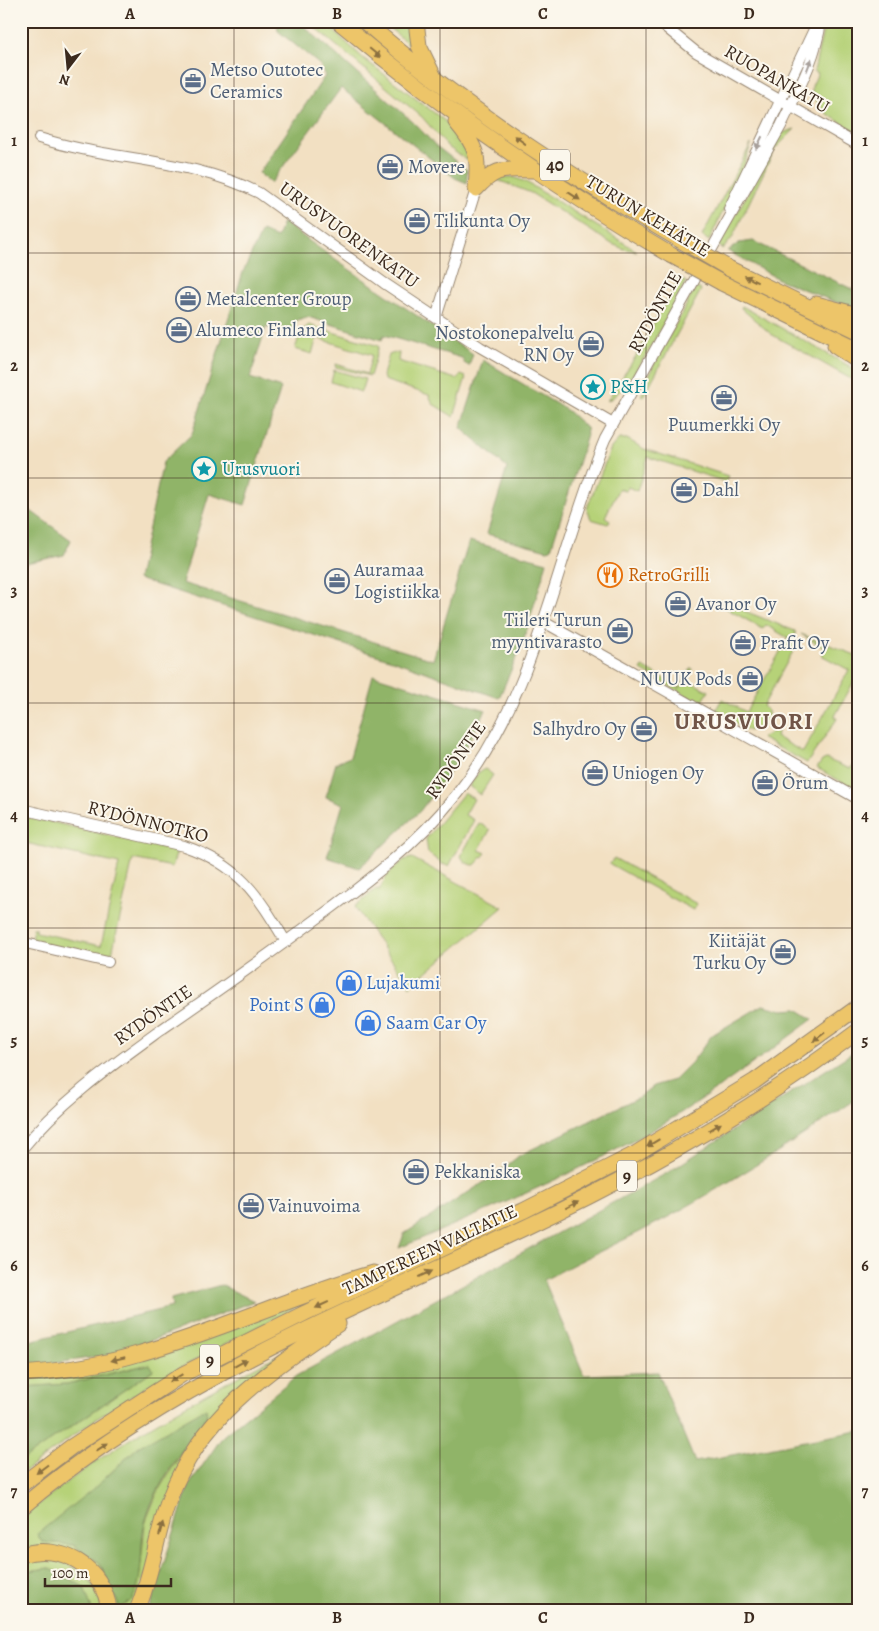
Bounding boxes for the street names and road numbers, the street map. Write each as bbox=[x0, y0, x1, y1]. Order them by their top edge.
street label: RUOPANKATU bbox=[720, 38, 834, 120]
road number: 40 bbox=[540, 150, 570, 180]
street label: TURUN KEHÄTIE bbox=[581, 168, 715, 264]
street label: URUSVUORENKATU bbox=[274, 175, 424, 295]
street label: RYDÖNTIE bbox=[622, 266, 688, 358]
street label: RYDÖNTIE bbox=[420, 716, 492, 804]
street label: RYDÖNNOTKO bbox=[85, 794, 211, 850]
street label: RYDÖNTIE bbox=[109, 979, 197, 1051]
road number: 9 bbox=[617, 1160, 637, 1192]
street label: TAMPEREEN VALTATIE bbox=[338, 1198, 522, 1302]
road number: 9 bbox=[200, 1344, 220, 1376]

